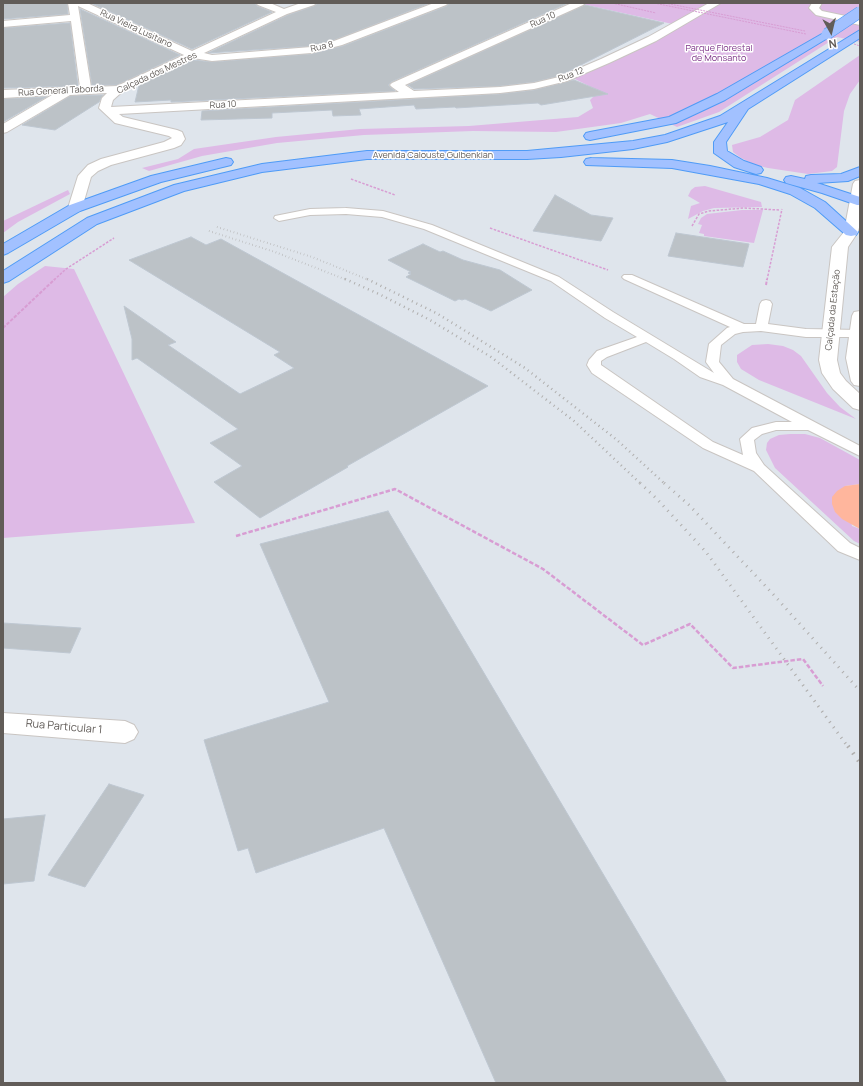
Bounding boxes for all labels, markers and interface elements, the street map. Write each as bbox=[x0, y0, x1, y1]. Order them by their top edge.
street label: Rua Vieira Lusitano bbox=[98, 8, 174, 50]
street label: Rua 10 bbox=[529, 10, 557, 30]
north arrow bbox=[811, 12, 851, 52]
text: N bbox=[828, 36, 838, 52]
street label: Rua 8 bbox=[310, 39, 334, 55]
park label: Parque Florestal de Monsanto bbox=[685, 43, 753, 64]
street label: Calçada dos Mestres bbox=[115, 50, 199, 96]
street label: Rua 12 bbox=[557, 65, 585, 85]
street label: Rua General Taborda bbox=[18, 83, 104, 99]
street label: Rua 10 bbox=[209, 99, 237, 111]
street label: Avenida Calouste Gulbenkian bbox=[373, 150, 493, 160]
street label: Calçada da Estação bbox=[823, 269, 843, 351]
street label: Rua Particular 1 bbox=[25, 717, 103, 737]

